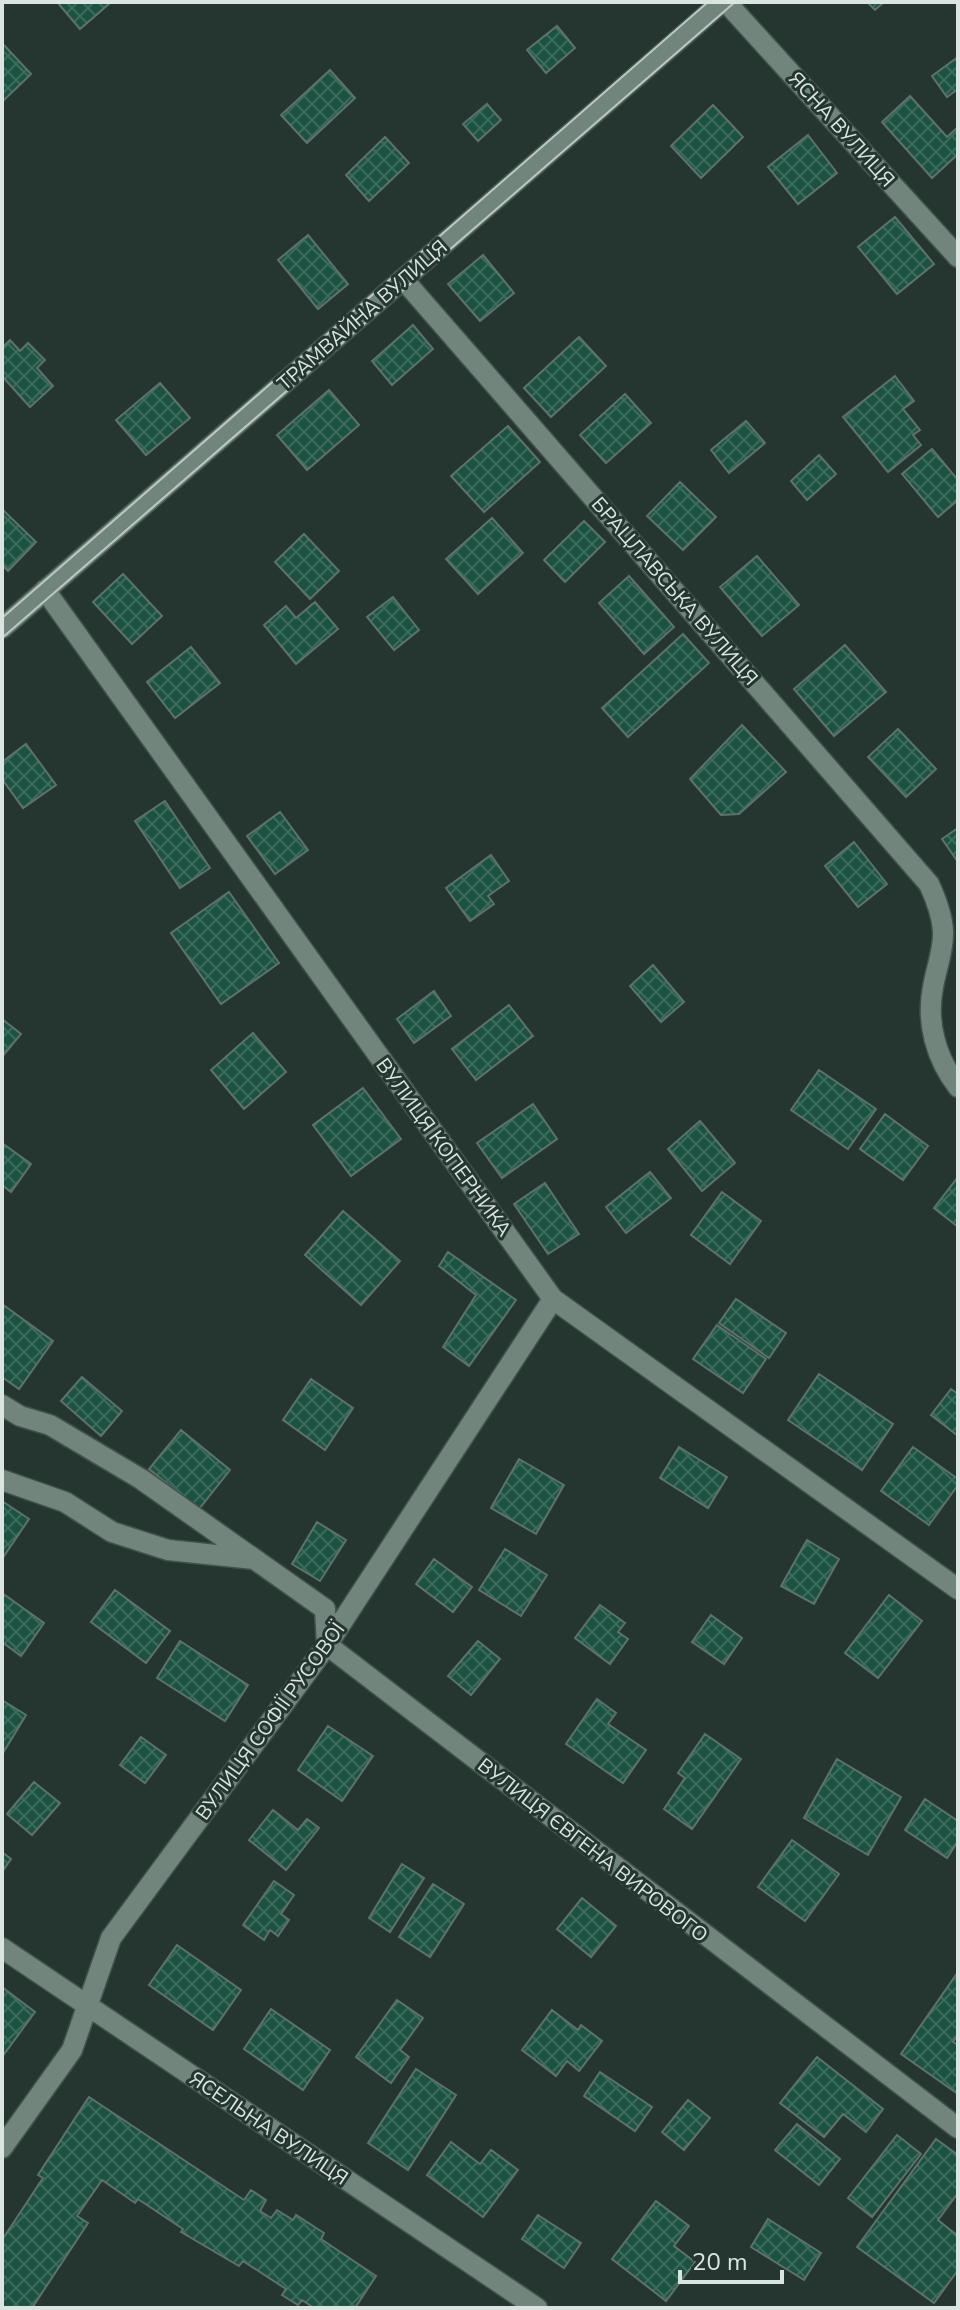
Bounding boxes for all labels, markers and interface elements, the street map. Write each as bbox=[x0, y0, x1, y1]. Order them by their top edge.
street label: ЯСНА ВУЛИЦЯ bbox=[783, 66, 901, 193]
street label: ТРАМВАЙНА ВУЛИЦЯ bbox=[272, 234, 453, 397]
street label: БРАЦЛАВСЬКА ВУЛИЦЯ bbox=[585, 491, 764, 691]
street label: ВУЛИЦЯ КОПЕРНИКА bbox=[370, 1053, 518, 1242]
street label: ВУЛИЦЯ СОФІЇ РУСОВОЇ bbox=[190, 1616, 352, 1826]
street label: ВУЛИЦЯ ЄВГЕНА ВИРОВОГО bbox=[472, 1752, 713, 1949]
street label: ЯСЕЛЬНА ВУЛИЦЯ bbox=[184, 2065, 353, 2192]
scale bar bbox=[680, 2234, 782, 2284]
text: 20 m bbox=[692, 2246, 748, 2278]

